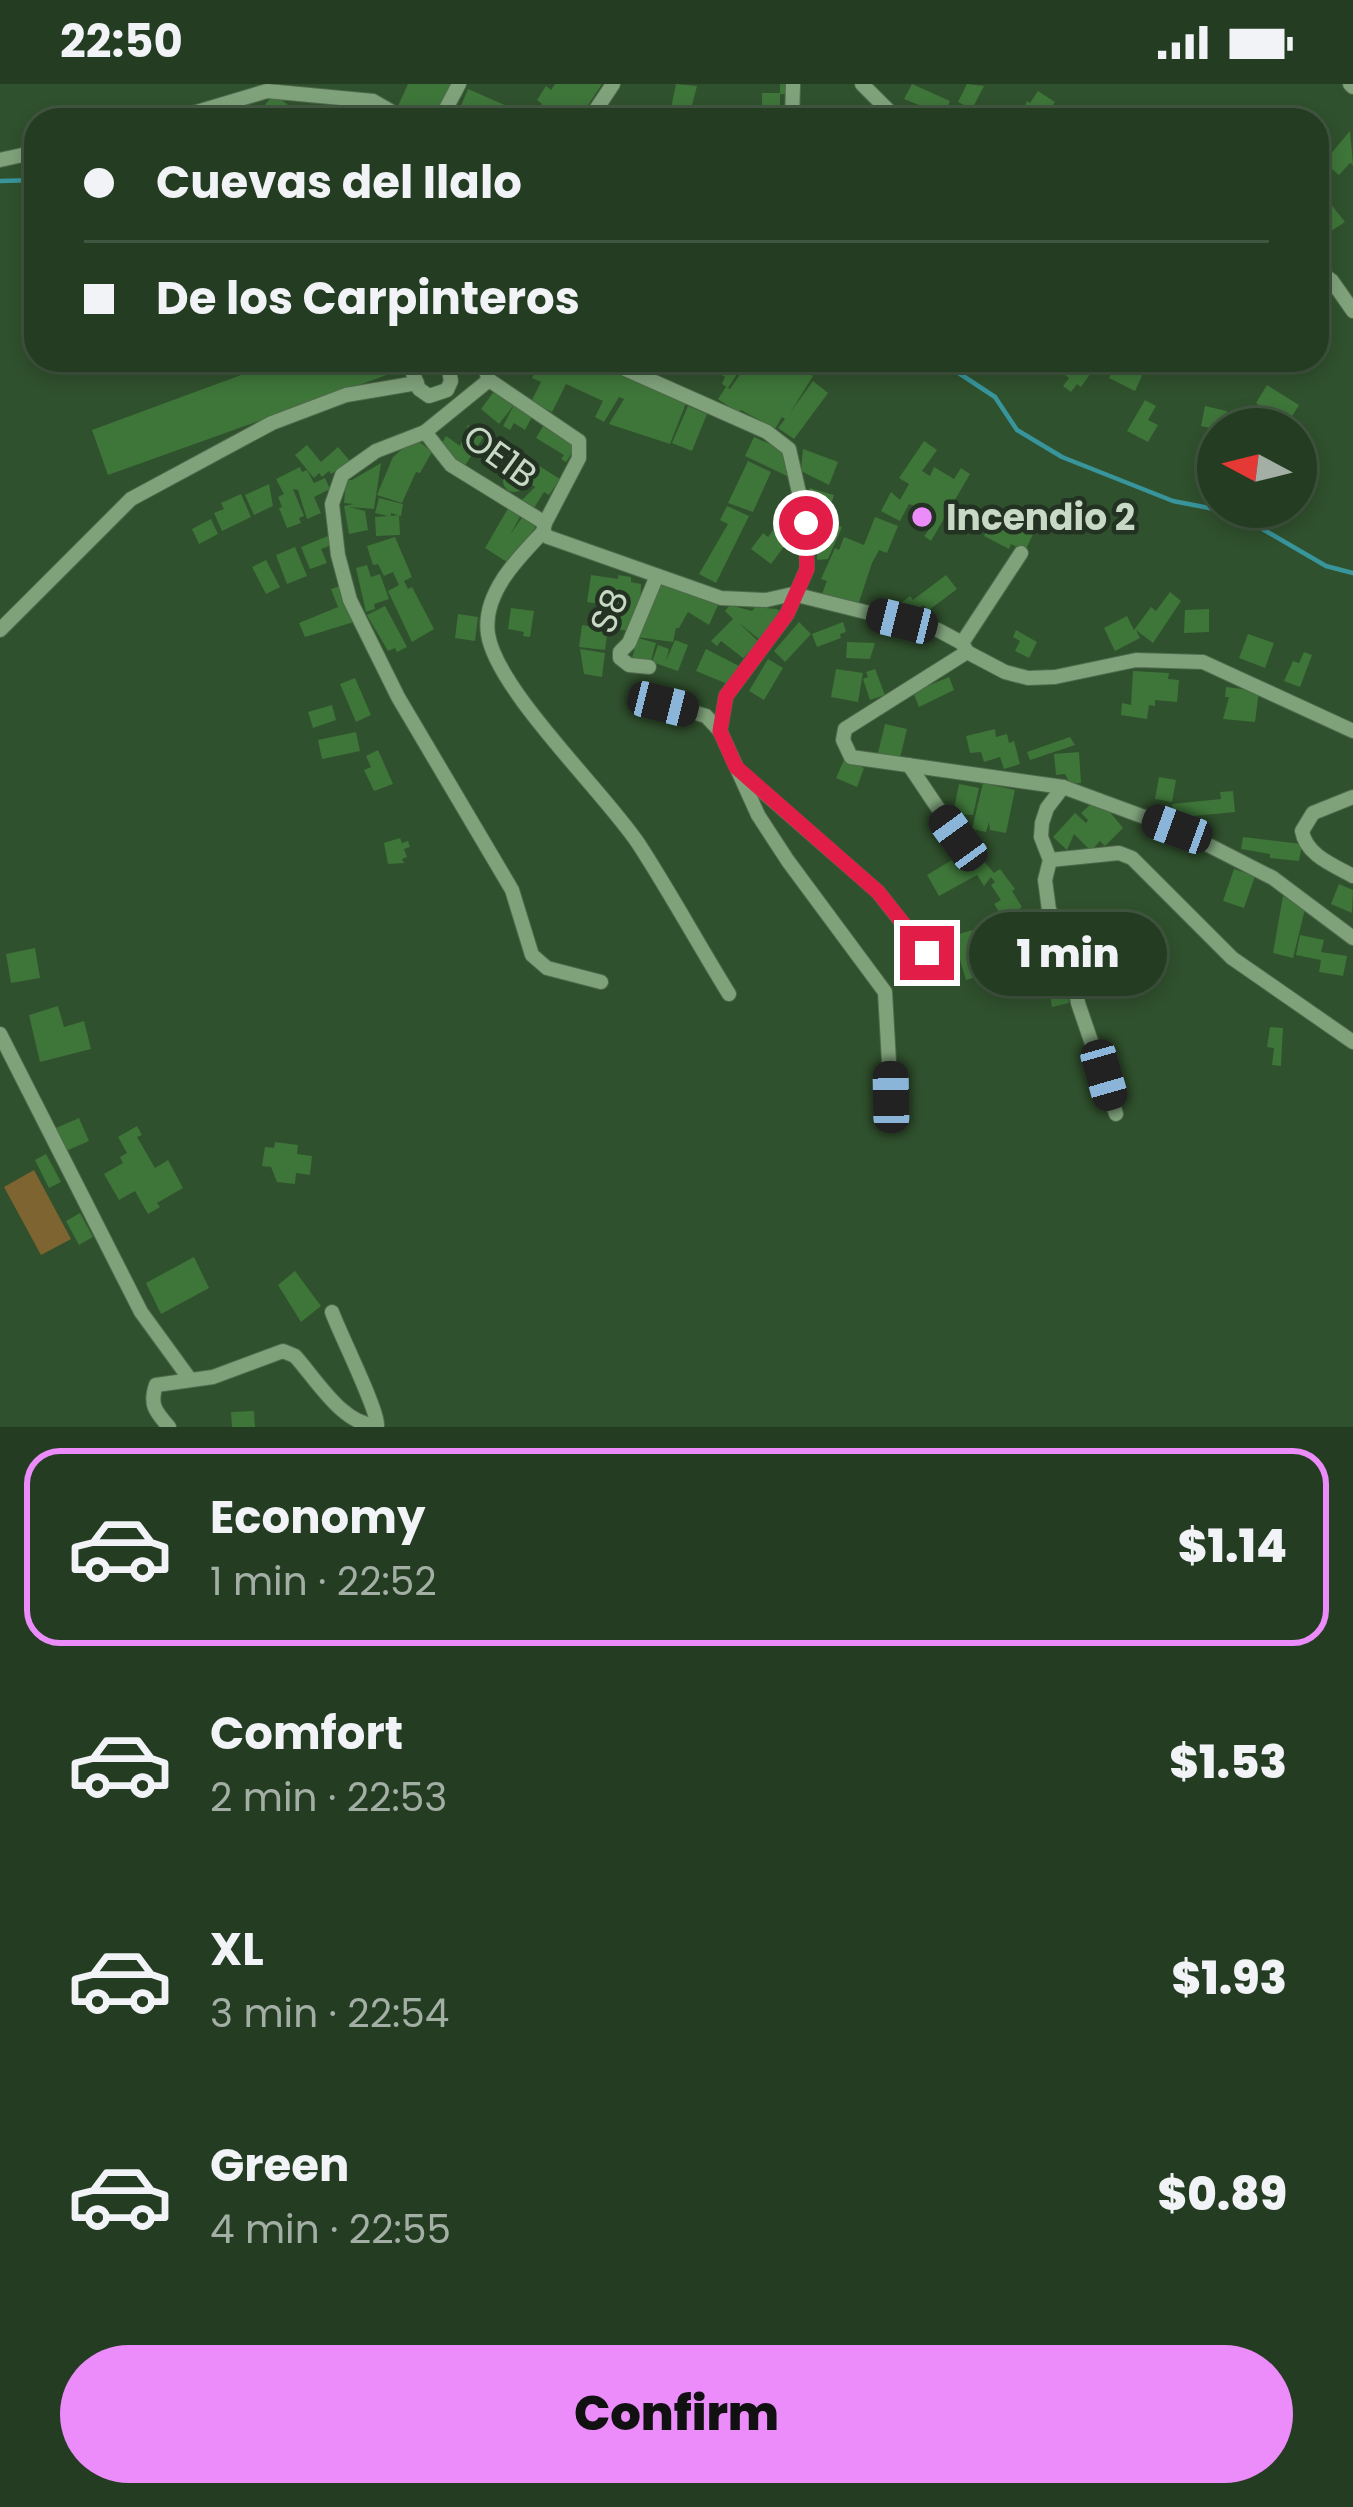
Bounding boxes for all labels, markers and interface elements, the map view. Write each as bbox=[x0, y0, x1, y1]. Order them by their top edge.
text: 22:50 bbox=[60, 10, 183, 73]
text: Cuevas del Ilalo bbox=[156, 151, 522, 214]
text: De los Carpinteros bbox=[156, 267, 580, 330]
north arrow bbox=[1197, 408, 1317, 528]
map controls bbox=[1197, 408, 1317, 528]
street label: OE1B bbox=[453, 412, 547, 500]
place label: Incendio 2 bbox=[946, 492, 1135, 543]
route start bbox=[779, 496, 833, 550]
marker: Incendio 2 bbox=[909, 504, 935, 530]
street label: S8 bbox=[577, 581, 641, 641]
car bbox=[863, 595, 941, 647]
car bbox=[624, 678, 702, 730]
car bbox=[922, 798, 994, 878]
car bbox=[1137, 800, 1217, 858]
callout: 1 min bbox=[969, 911, 1167, 995]
route end bbox=[900, 926, 954, 980]
text: 1 min bbox=[1017, 926, 1119, 981]
car bbox=[1077, 1035, 1131, 1115]
car bbox=[872, 1061, 910, 1133]
text: Economy bbox=[210, 1486, 425, 1549]
icon: car bbox=[66, 1493, 174, 1601]
text: $1.14 bbox=[1178, 1515, 1287, 1578]
text: 1 min · 22:52 bbox=[210, 1554, 437, 1609]
text: Comfort bbox=[210, 1702, 403, 1765]
icon: car bbox=[66, 1709, 174, 1817]
text: $1.53 bbox=[1169, 1731, 1287, 1794]
text: 2 min · 22:53 bbox=[210, 1770, 447, 1825]
text: XL bbox=[210, 1918, 264, 1981]
icon: car bbox=[66, 1925, 174, 2033]
text: $1.93 bbox=[1172, 1947, 1287, 2010]
text: 3 min · 22:54 bbox=[210, 1986, 449, 2041]
text: Green bbox=[210, 2134, 349, 2197]
icon: car bbox=[66, 2141, 174, 2249]
text: $0.89 bbox=[1157, 2163, 1287, 2226]
text: 4 min · 22:55 bbox=[210, 2202, 451, 2257]
button: Confirm bbox=[60, 2345, 1293, 2483]

